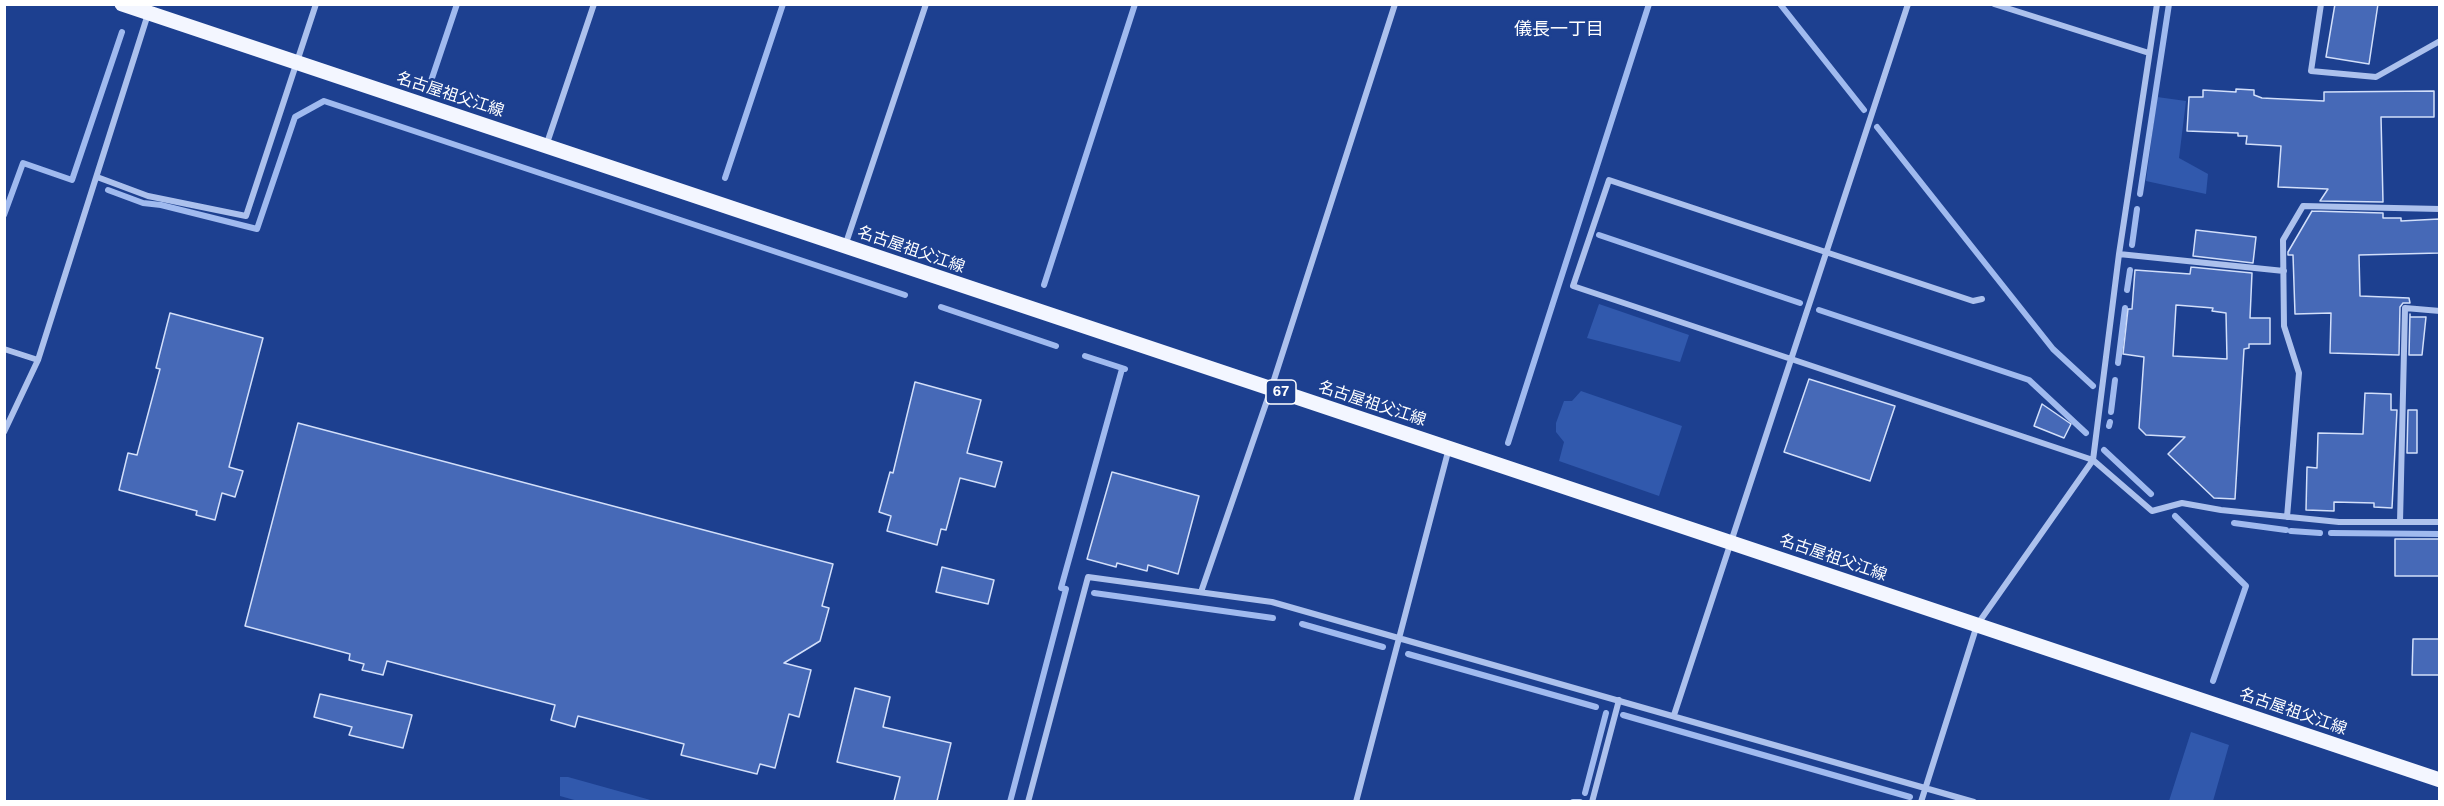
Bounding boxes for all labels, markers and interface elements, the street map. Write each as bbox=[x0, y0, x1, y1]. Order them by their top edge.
district label: 儀長一丁目 bbox=[1514, 19, 1604, 41]
street label: 名古屋祖父江線 bbox=[394, 69, 506, 121]
street label: 名古屋祖父江線 bbox=[855, 223, 967, 277]
street label: 名古屋祖父江線 bbox=[1316, 378, 1428, 430]
road number: 67 bbox=[1266, 380, 1296, 404]
street label: 名古屋祖父江線 bbox=[1777, 531, 1889, 585]
street label: 名古屋祖父江線 bbox=[2237, 685, 2349, 739]

